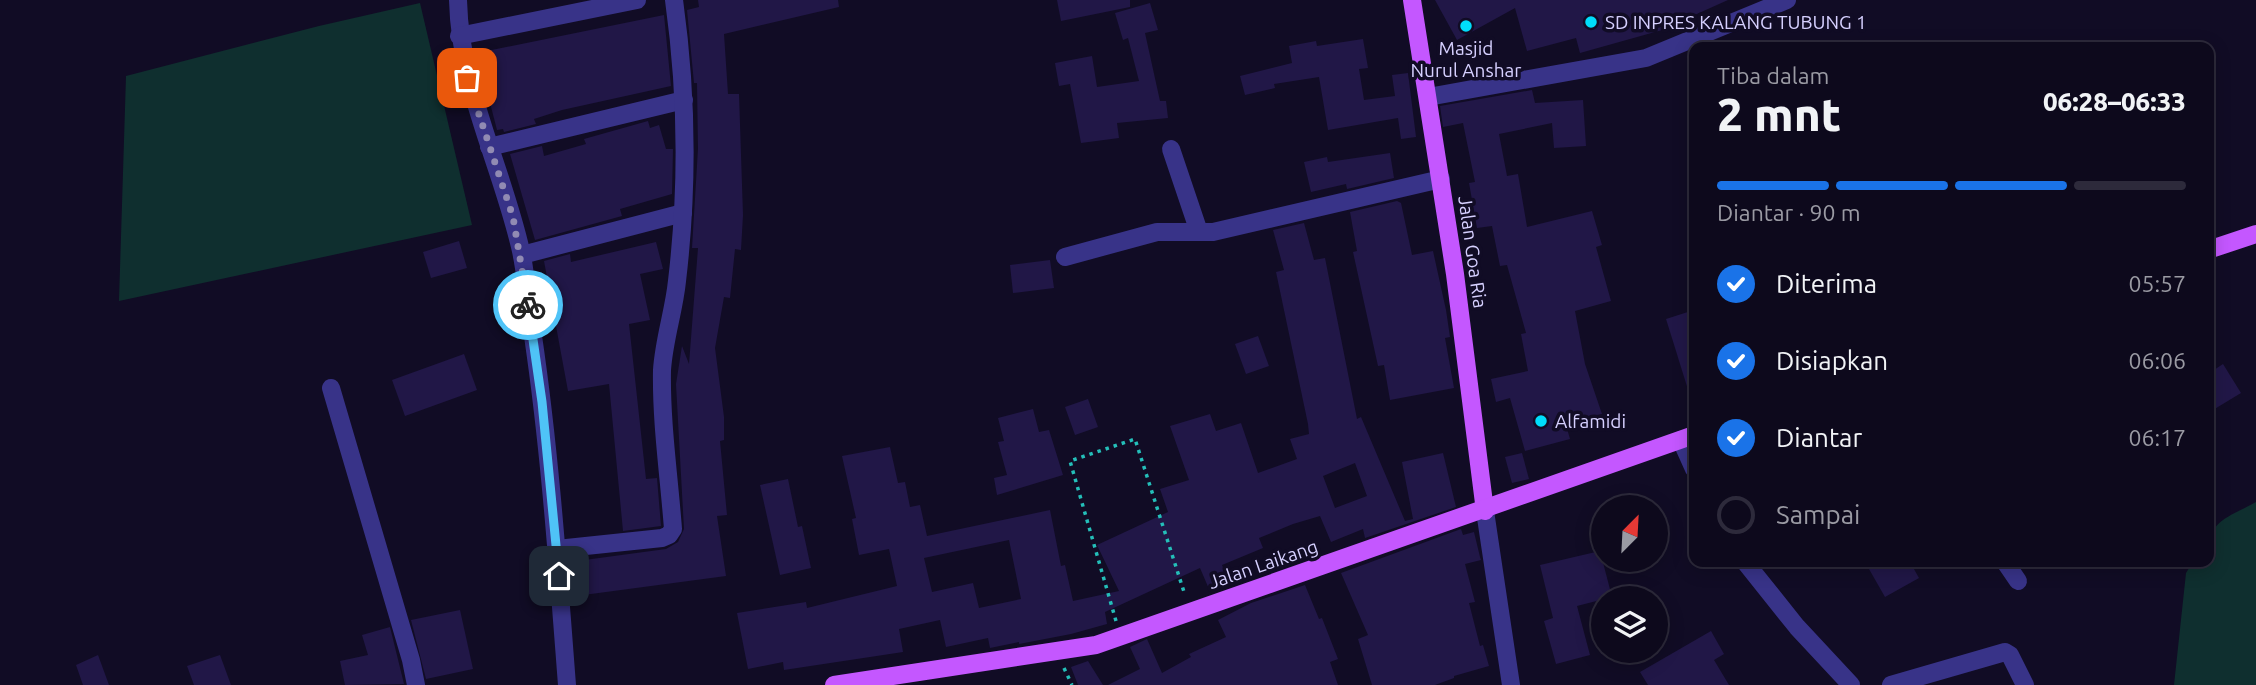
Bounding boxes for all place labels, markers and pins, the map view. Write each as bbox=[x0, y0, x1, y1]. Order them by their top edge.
place label: SD INPRES KALANG TUBUNG 1 bbox=[1605, 11, 1867, 33]
marker: SD INPRES KALANG TUBUNG 1 bbox=[1583, 14, 1599, 30]
marker: Masjid Nurul Anshar bbox=[1458, 18, 1474, 34]
place label: Masjid Nurul Anshar bbox=[1410, 37, 1522, 81]
pin bbox=[437, 48, 497, 108]
place label: Alfamidi bbox=[1555, 410, 1626, 432]
marker: Alfamidi bbox=[1533, 413, 1549, 429]
pin bbox=[529, 546, 589, 606]

